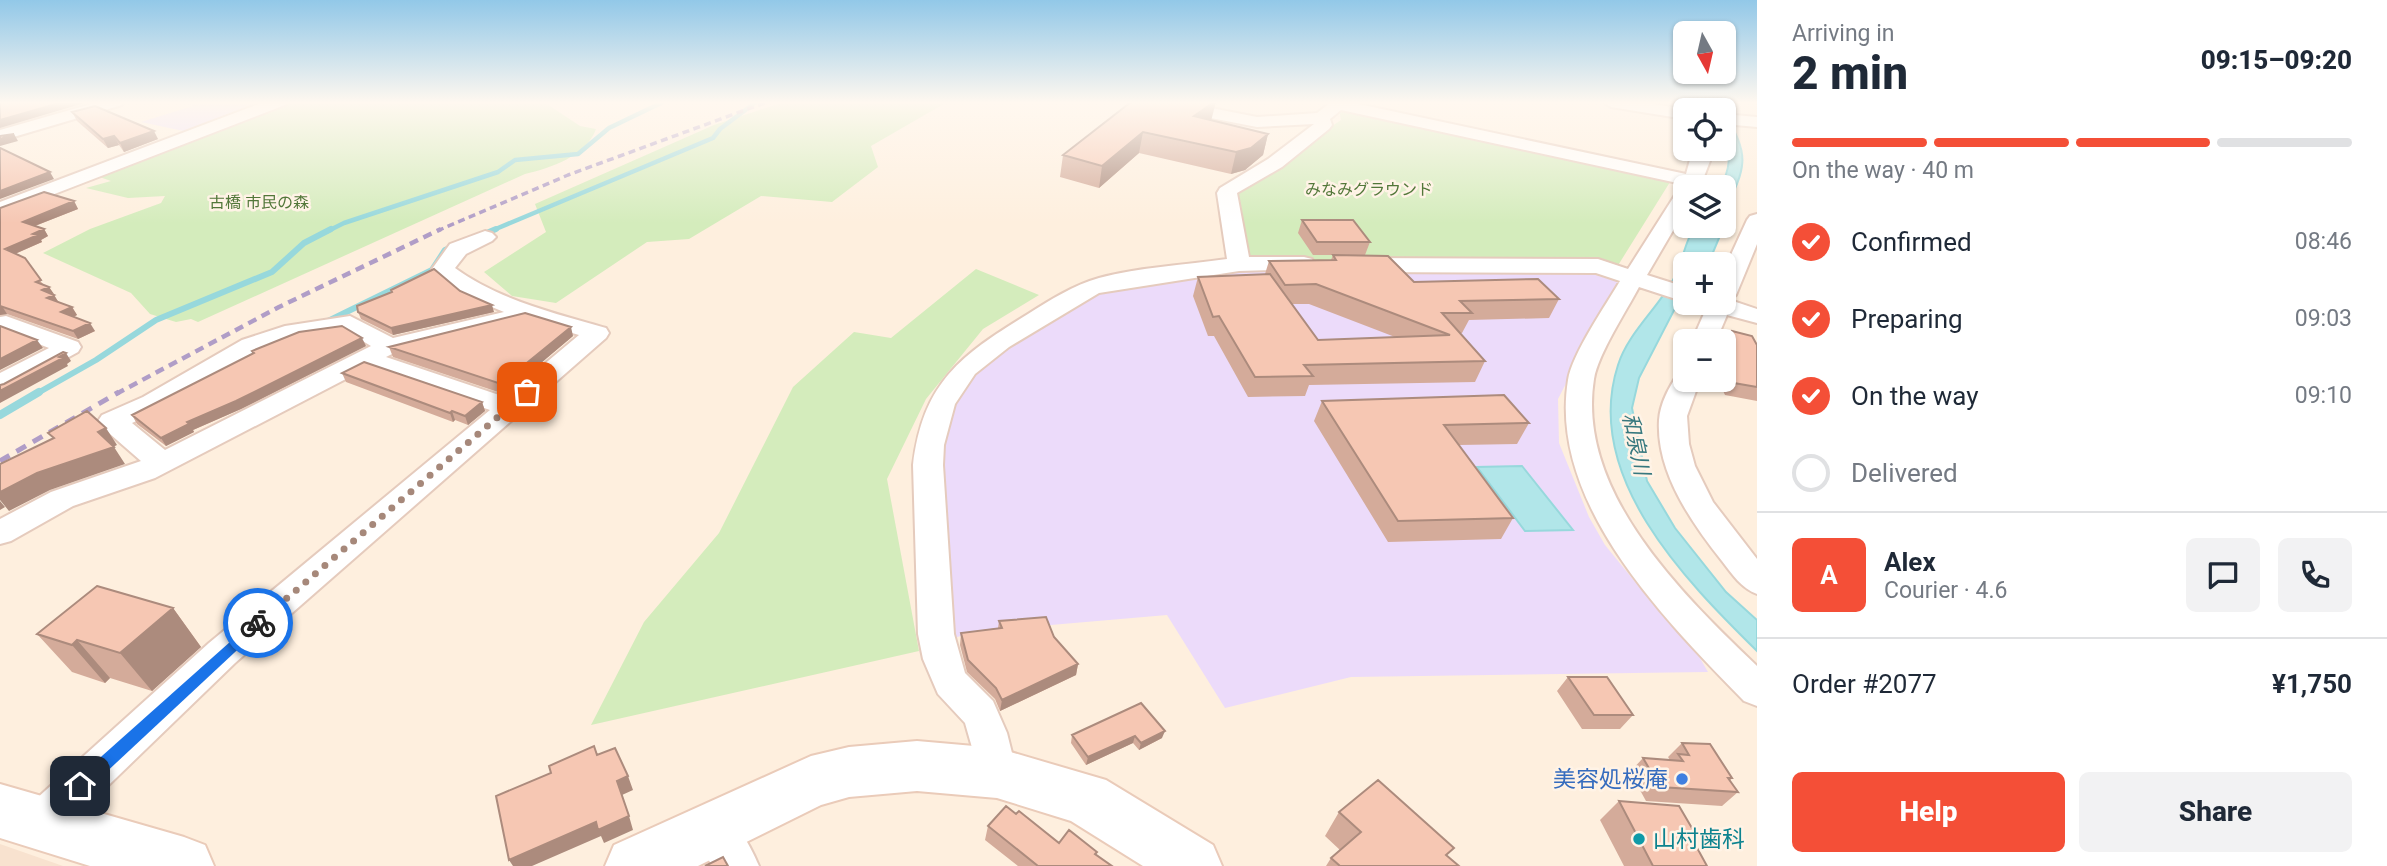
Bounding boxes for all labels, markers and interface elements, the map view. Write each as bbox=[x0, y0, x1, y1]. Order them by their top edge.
text: Arriving in bbox=[1792, 20, 1895, 47]
north arrow bbox=[1673, 21, 1736, 84]
map controls bbox=[1673, 21, 1736, 392]
text: 09:15–09:20 bbox=[2201, 45, 2352, 75]
text: 2 min bbox=[1792, 46, 1908, 100]
button: locate bbox=[1673, 98, 1736, 161]
text: On the way · 40 m bbox=[1792, 157, 1974, 184]
button: layers bbox=[1673, 175, 1736, 238]
park label: みなみグラウンド bbox=[1305, 180, 1433, 199]
park label: 古橋 市民の森 bbox=[209, 193, 309, 212]
icon: check bbox=[1792, 223, 1830, 261]
text: Confirmed bbox=[1851, 227, 1972, 257]
text: 08:46 bbox=[2295, 228, 2352, 255]
button: + bbox=[1673, 252, 1736, 315]
icon: check bbox=[1792, 300, 1830, 338]
text: Preparing bbox=[1851, 304, 1963, 334]
text: 09:03 bbox=[2295, 305, 2352, 332]
button: − bbox=[1673, 329, 1736, 392]
pin bbox=[497, 362, 557, 422]
icon: bag bbox=[508, 373, 546, 411]
icon: check bbox=[1792, 377, 1830, 415]
text: On the way bbox=[1851, 381, 1979, 411]
text: 09:10 bbox=[2295, 382, 2352, 409]
water label: 和泉川 bbox=[1618, 411, 1655, 479]
text: Delivered bbox=[1851, 458, 1958, 488]
button: chat bbox=[2186, 538, 2260, 612]
button: phone bbox=[2278, 538, 2352, 612]
text: Alex bbox=[1884, 547, 1936, 577]
text: A bbox=[1820, 560, 1838, 590]
text: Courier · 4.6 bbox=[1884, 577, 2007, 604]
courier bbox=[223, 588, 293, 658]
icon: bike bbox=[239, 604, 277, 642]
text: Order #2077 bbox=[1792, 669, 1937, 699]
text: ¥1,750 bbox=[2272, 669, 2352, 699]
pin bbox=[50, 756, 110, 816]
place label: 美容処桜庵 bbox=[1553, 766, 1668, 793]
icon: home bbox=[61, 767, 99, 805]
marker: 美容処桜庵 bbox=[1674, 771, 1690, 787]
button: Help bbox=[1792, 772, 2065, 852]
button: Share bbox=[2079, 772, 2352, 852]
place label: 山村歯科 bbox=[1653, 826, 1745, 853]
marker: 山村歯科 bbox=[1631, 831, 1647, 847]

